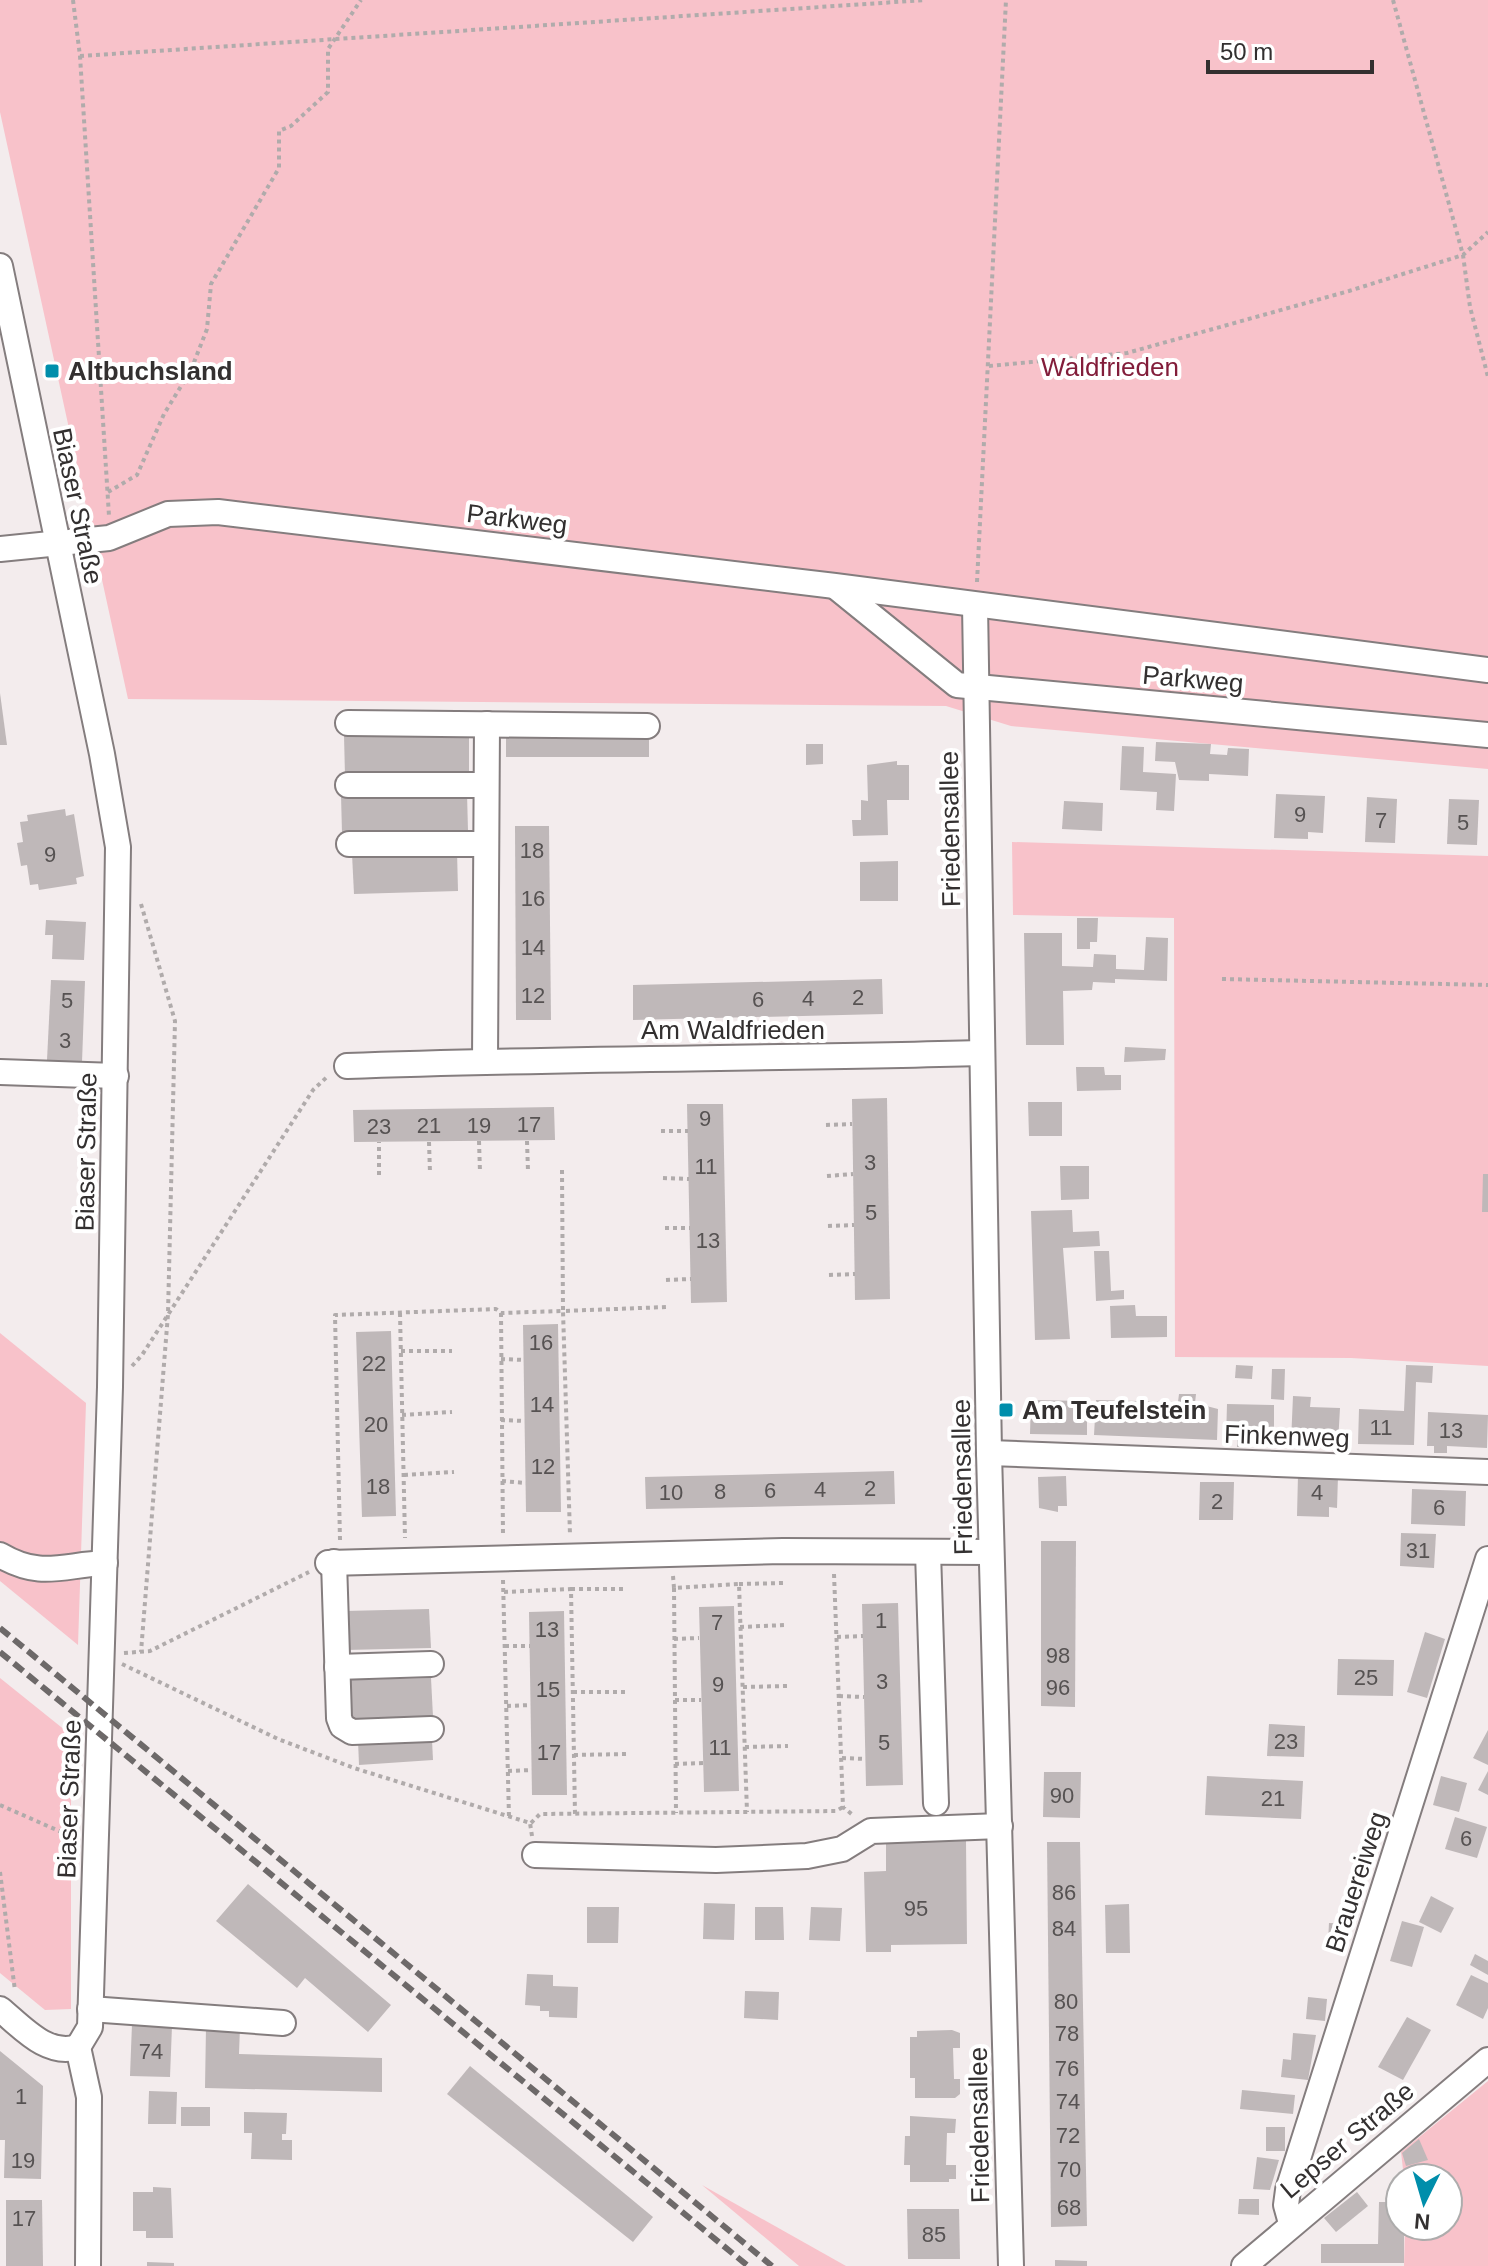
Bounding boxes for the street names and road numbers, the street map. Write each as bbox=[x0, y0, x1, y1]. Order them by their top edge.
street label: Biaser Straße bbox=[47, 425, 109, 587]
street label: Parkweg bbox=[465, 498, 569, 540]
street label: Parkweg bbox=[1141, 660, 1245, 698]
street label: Friedensallee bbox=[934, 751, 966, 907]
street label: Am Waldfrieden bbox=[641, 1015, 825, 1045]
street label: Biaser Straße bbox=[70, 1072, 102, 1232]
street label: Friedensallee bbox=[946, 1399, 978, 1555]
street label: Finkenweg bbox=[1224, 1419, 1350, 1453]
street label: Biaser Straße bbox=[51, 1719, 87, 1879]
street label: Brauereiweg bbox=[1319, 1808, 1393, 1956]
street label: Friedensallee bbox=[963, 2047, 995, 2203]
street label: Lepser Straße bbox=[1274, 2076, 1420, 2204]

